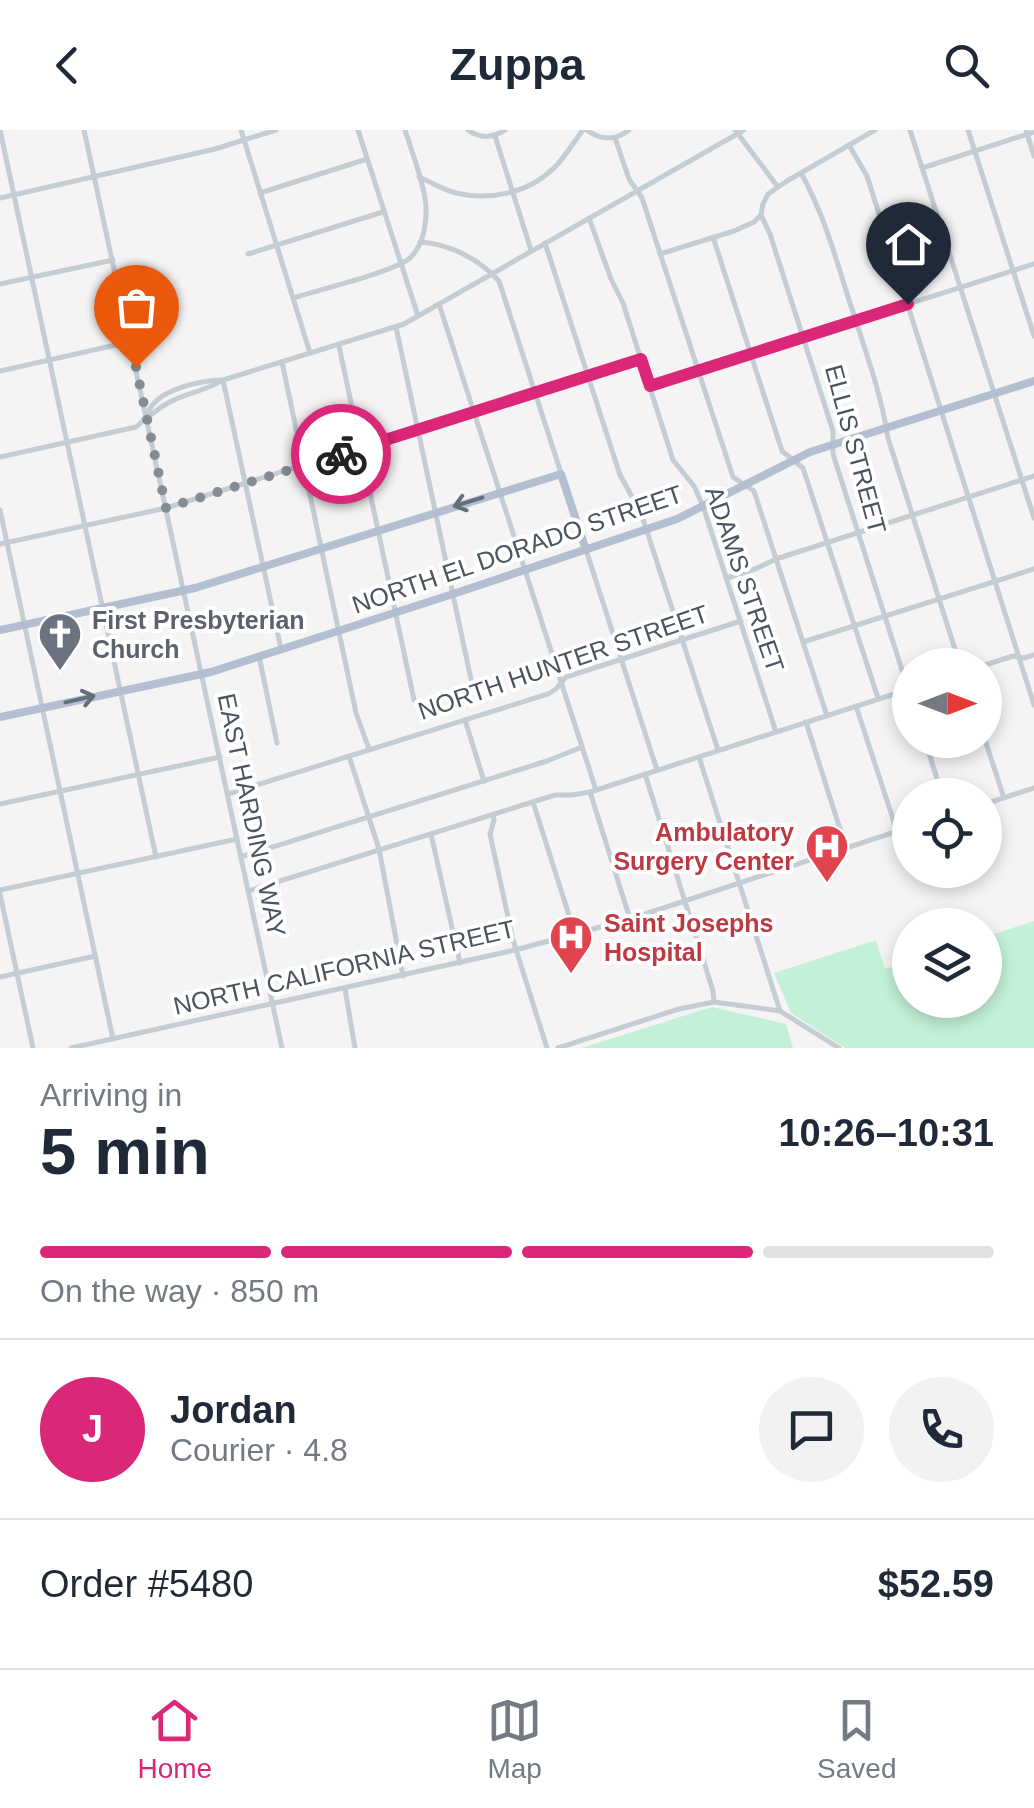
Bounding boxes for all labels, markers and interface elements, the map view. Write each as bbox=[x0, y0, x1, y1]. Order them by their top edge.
icon: back bbox=[40, 38, 95, 93]
icon: search bbox=[939, 38, 994, 93]
text: Zuppa bbox=[450, 39, 584, 90]
pin bbox=[866, 202, 951, 305]
icon: home bbox=[881, 217, 936, 272]
pin bbox=[94, 265, 179, 368]
icon: bag bbox=[109, 280, 164, 335]
street label: ELLIS STREET bbox=[820, 361, 892, 537]
courier bbox=[291, 404, 391, 504]
icon: bike bbox=[314, 427, 369, 482]
street label: NORTH EL DORADO STREET bbox=[348, 479, 686, 619]
street label: ADAMS STREET bbox=[700, 482, 790, 676]
one-way arrow bbox=[453, 494, 484, 512]
street label: NORTH HUNTER STREET bbox=[414, 599, 712, 725]
place label: First Presbyterian Church bbox=[92, 606, 305, 663]
church icon: First Presbyterian Church bbox=[37, 611, 83, 672]
north arrow bbox=[892, 648, 1002, 758]
map controls bbox=[892, 648, 1002, 1018]
one-way arrow bbox=[64, 689, 96, 707]
street label: EAST HARDING WAY bbox=[213, 691, 292, 940]
button: locate bbox=[892, 778, 1002, 888]
place label: Ambulatory Surgery Center bbox=[613, 818, 794, 875]
hospital icon: Ambulatory Surgery Center bbox=[804, 823, 850, 884]
button: layers bbox=[892, 908, 1002, 1018]
place label: Saint Josephs Hospital bbox=[604, 909, 774, 966]
street label: NORTH CALIFORNIA STREET bbox=[171, 914, 517, 1020]
hospital icon: Saint Josephs Hospital bbox=[548, 914, 594, 975]
text: Arriving in bbox=[40, 1077, 182, 1113]
text: 10:26–10:31 bbox=[778, 1112, 994, 1154]
text: 5 min bbox=[40, 1115, 210, 1188]
text: On the way · 850 m bbox=[40, 1273, 319, 1309]
button: chat bbox=[759, 1377, 864, 1482]
button: phone bbox=[889, 1377, 994, 1482]
text: Jordan bbox=[170, 1389, 297, 1431]
text: J bbox=[82, 1408, 103, 1450]
text: Courier · 4.8 bbox=[170, 1432, 348, 1468]
text: Order #5480 bbox=[40, 1563, 253, 1605]
text: $52.59 bbox=[878, 1563, 994, 1605]
tab: Home bbox=[137, 1693, 212, 1785]
tab: Map bbox=[487, 1693, 542, 1785]
tab: Saved bbox=[817, 1693, 896, 1785]

